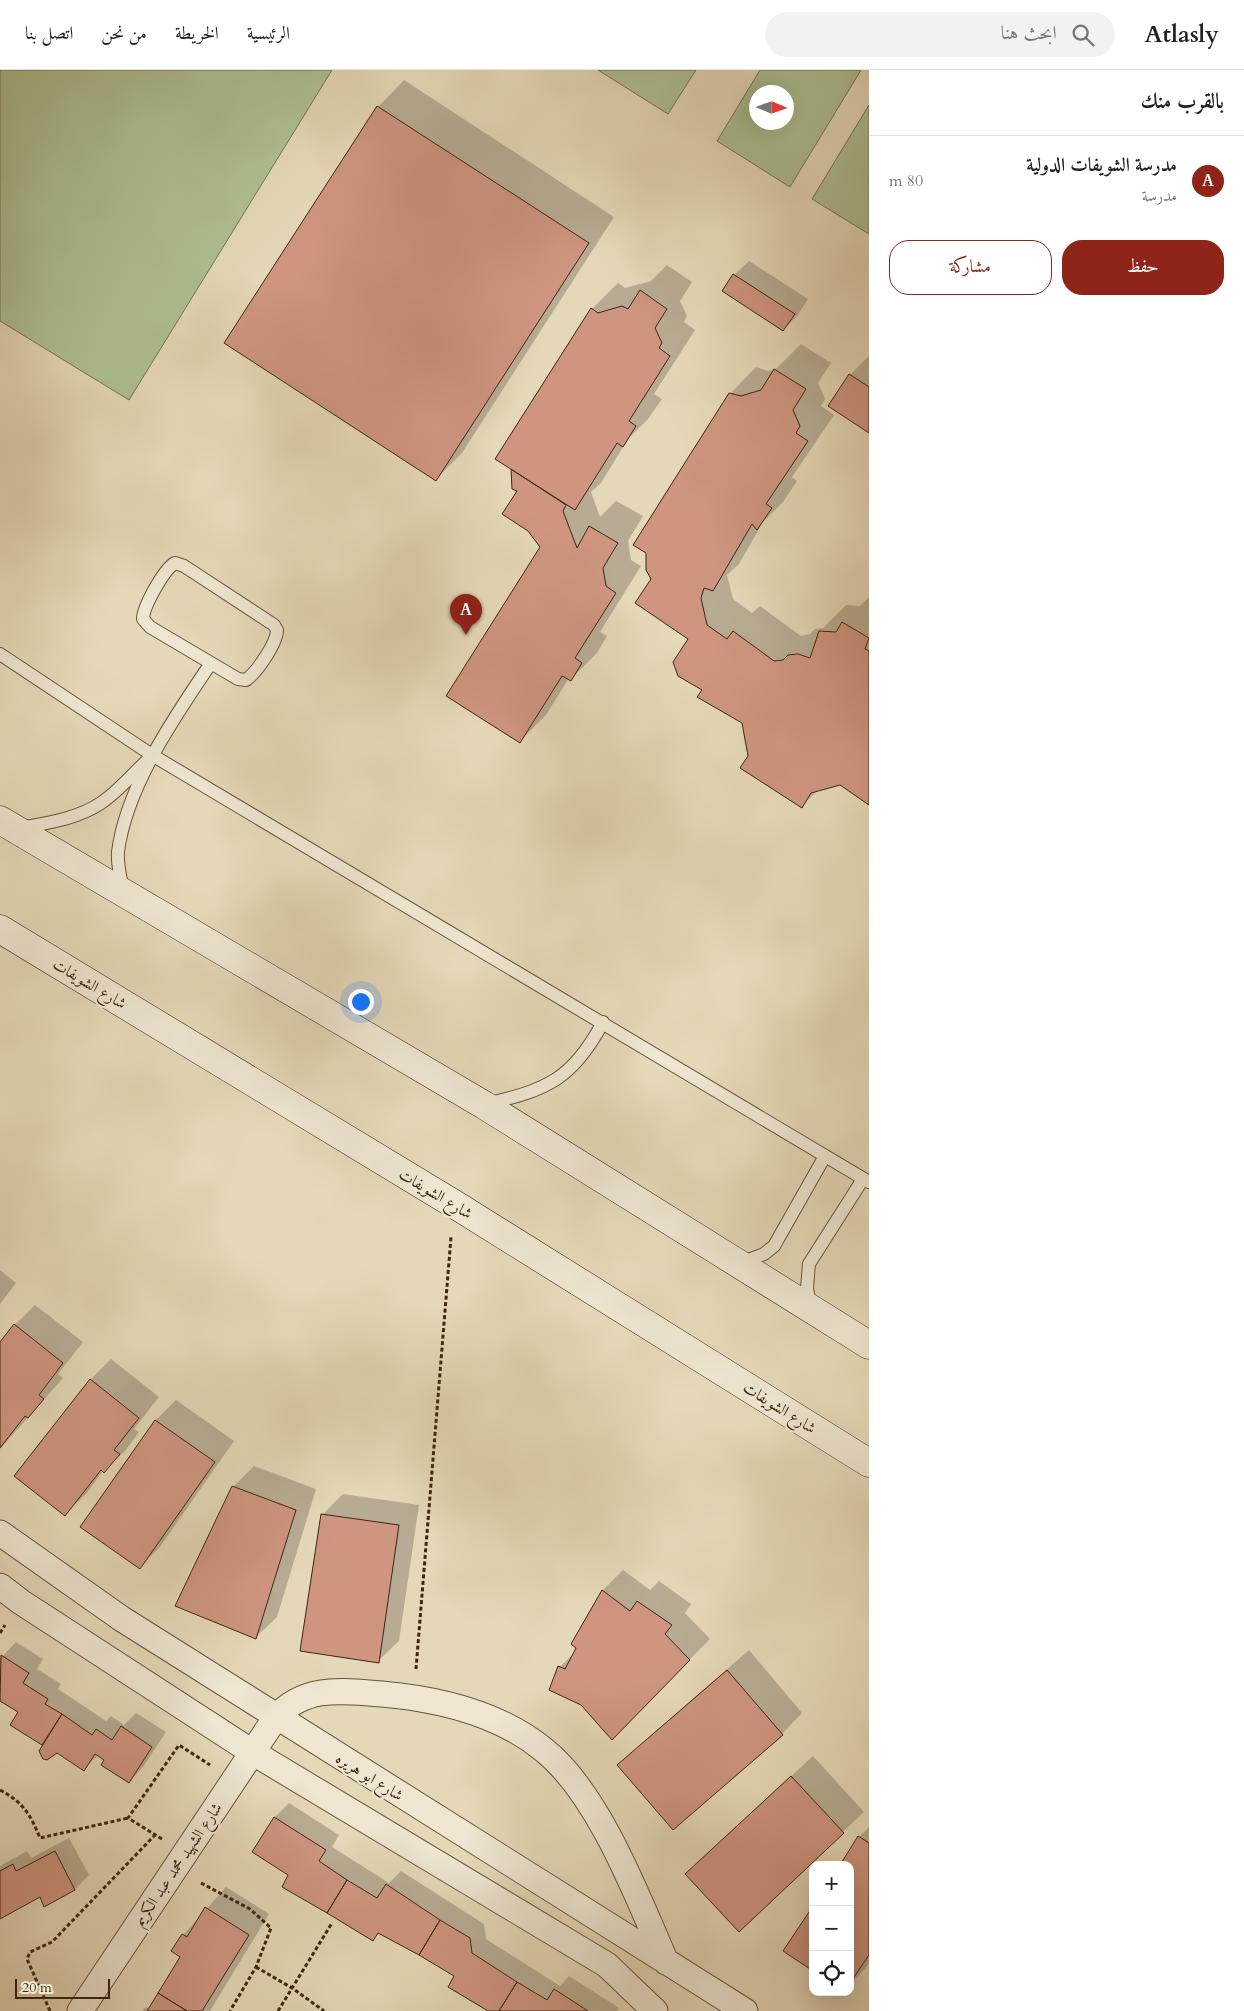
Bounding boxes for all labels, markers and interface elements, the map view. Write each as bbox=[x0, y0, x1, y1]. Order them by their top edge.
search box bbox=[765, 12, 1115, 57]
text: Atlasly bbox=[1145, 18, 1219, 51]
text: ابحث هنا bbox=[1001, 20, 1057, 46]
text: اتصل بنا bbox=[25, 21, 73, 46]
text: من نحن bbox=[101, 21, 147, 46]
text: الخريطة bbox=[175, 21, 219, 46]
text: الرئيسية bbox=[247, 21, 290, 46]
icon: search bbox=[1069, 21, 1097, 49]
north arrow bbox=[749, 85, 794, 130]
text: بالقرب منك bbox=[1141, 87, 1224, 116]
text: مدرسة الشويفات الدولية bbox=[1026, 152, 1177, 178]
text: 80 m bbox=[889, 170, 923, 192]
text: A bbox=[1202, 170, 1214, 192]
text: مدرسة bbox=[1142, 185, 1177, 207]
button: مشاركة bbox=[889, 240, 1052, 295]
button: حفظ bbox=[1062, 240, 1224, 295]
pin: A bbox=[450, 594, 482, 635]
street label: شارع الشويفات bbox=[47, 953, 131, 1016]
your location bbox=[348, 989, 374, 1015]
street label: شارع الشويفات bbox=[393, 1163, 477, 1226]
street label: شارع الشويفات bbox=[738, 1377, 820, 1441]
street label: شارع ابو هريره bbox=[330, 1747, 408, 1808]
street label: شارع الشهيد محمد عبد الكريم bbox=[128, 1798, 230, 1933]
map controls bbox=[809, 1861, 854, 1996]
button: + bbox=[809, 1861, 854, 1906]
button: − bbox=[809, 1906, 854, 1951]
button: locate bbox=[809, 1951, 854, 1996]
scale bar bbox=[15, 1976, 110, 1999]
text: 20 m bbox=[22, 1978, 52, 1997]

